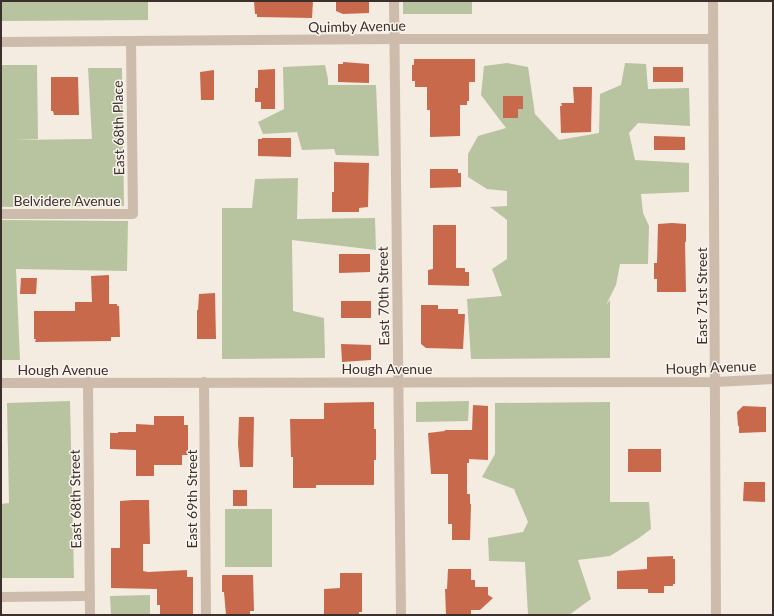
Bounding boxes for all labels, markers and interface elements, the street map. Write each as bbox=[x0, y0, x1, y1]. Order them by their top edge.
street label: Quimby Avenue bbox=[308, 17, 406, 35]
street label: East 68th Place bbox=[109, 80, 127, 176]
street label: Belvidere Avenue bbox=[13, 192, 121, 209]
street label: East 70th Street bbox=[374, 246, 392, 346]
street label: East 71st Street bbox=[693, 247, 710, 345]
street label: Hough Avenue bbox=[665, 357, 757, 377]
street label: Hough Avenue bbox=[342, 360, 432, 377]
street label: Hough Avenue bbox=[18, 361, 108, 378]
street label: East 68th Street bbox=[66, 449, 84, 549]
street label: East 69th Street bbox=[183, 449, 200, 549]

